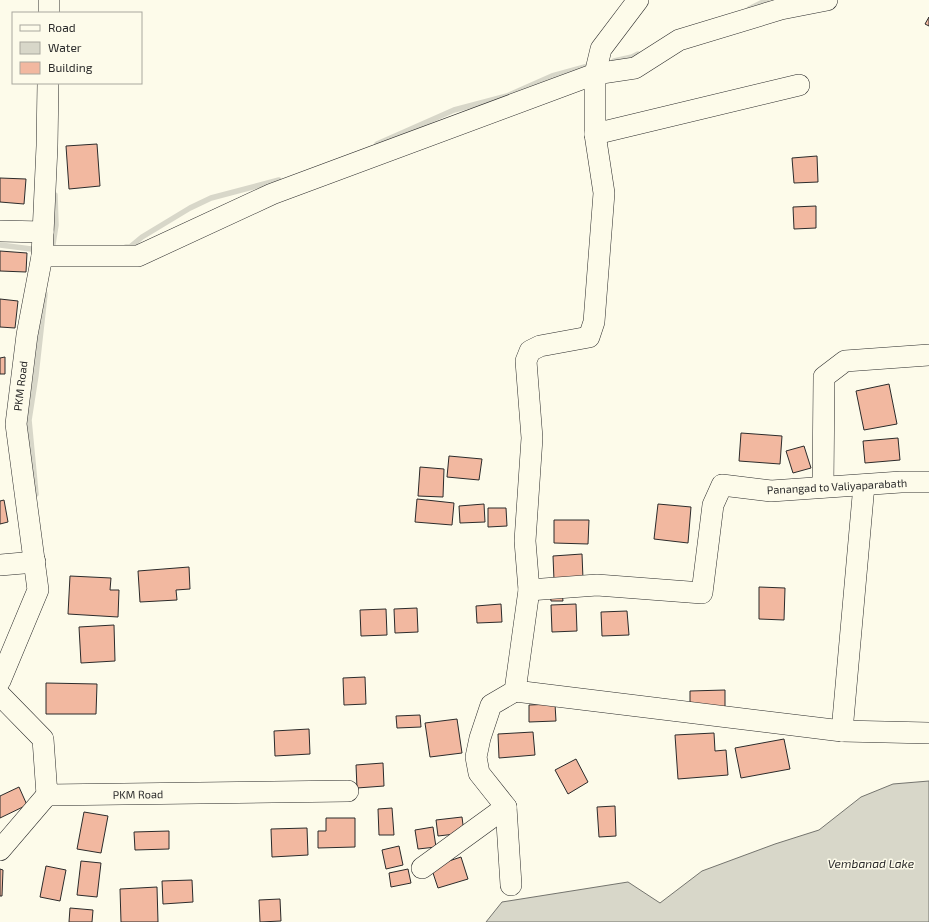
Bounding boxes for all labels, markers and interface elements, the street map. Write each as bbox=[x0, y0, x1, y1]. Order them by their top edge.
legend bbox=[12, 12, 142, 84]
text: Road bbox=[48, 20, 76, 34]
text: Water bbox=[48, 40, 82, 54]
text: Building bbox=[48, 60, 93, 74]
street label: PKM Road bbox=[10, 360, 30, 412]
street label: Panangad to Valiyaparabath bbox=[766, 476, 908, 496]
street label: PKM Road bbox=[113, 787, 163, 801]
water label: Vembanad Lake bbox=[828, 856, 915, 870]

